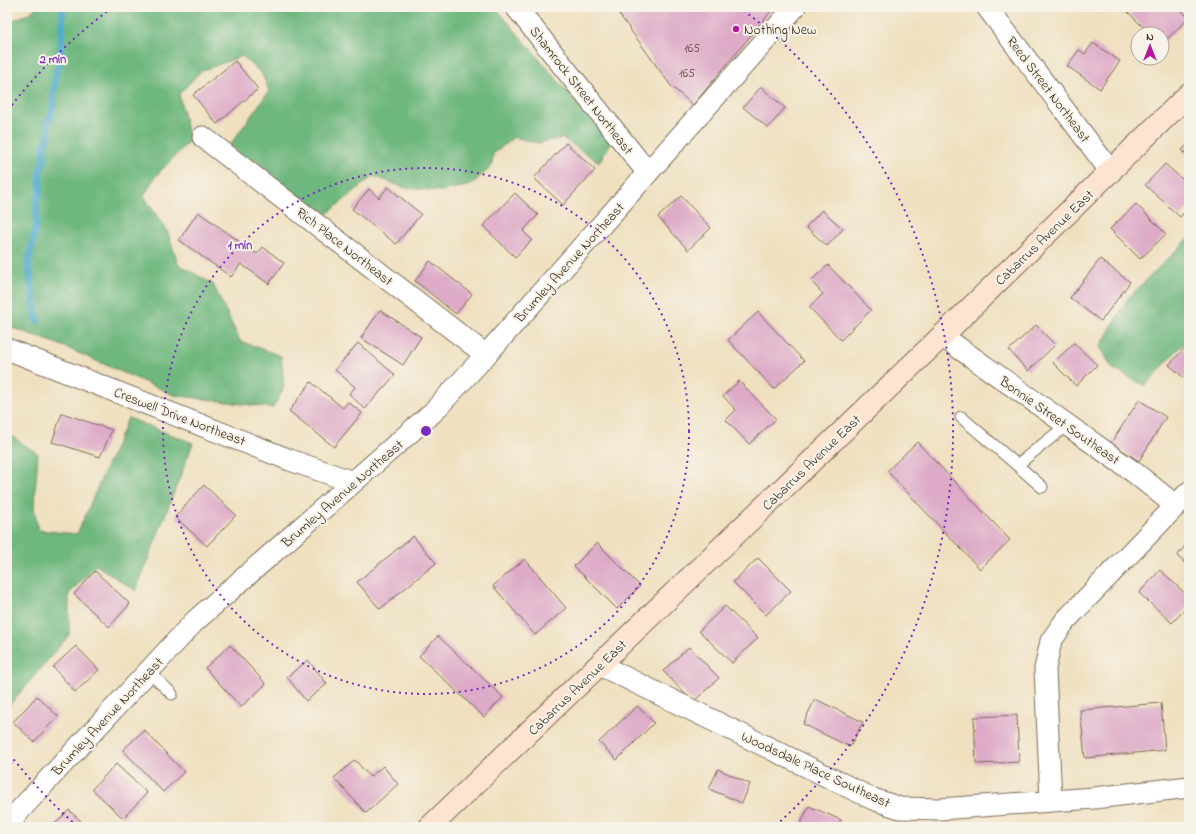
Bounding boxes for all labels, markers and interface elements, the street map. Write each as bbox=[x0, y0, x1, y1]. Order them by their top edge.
place label: Nothing New bbox=[744, 20, 816, 42]
street label: Shamrock Street Northeast bbox=[524, 22, 638, 160]
marker: Nothing New bbox=[731, 24, 741, 34]
north arrow bbox=[1130, 26, 1170, 66]
text: N bbox=[1146, 29, 1154, 45]
street label: Reed Street Northeast bbox=[1001, 32, 1095, 148]
house number: 165 bbox=[684, 40, 700, 58]
text: 2 min bbox=[39, 51, 66, 69]
house number: 165 bbox=[679, 65, 695, 83]
street label: Cabarrus Avenue East bbox=[991, 185, 1100, 291]
street label: Brumley Avenue Northeast bbox=[509, 198, 631, 329]
street label: Rich Place Northeast bbox=[291, 203, 397, 292]
text: 1 min bbox=[228, 237, 252, 255]
street label: Bonnie Street Southeast bbox=[994, 371, 1124, 471]
street label: Creswell Drive Northeast bbox=[110, 383, 249, 452]
street label: Cabarrus Avenue East bbox=[758, 410, 867, 516]
centre of rings bbox=[419, 424, 433, 438]
street label: Brumley Avenue Northeast bbox=[276, 435, 410, 555]
street label: Cabarrus Avenue East bbox=[524, 635, 633, 741]
street label: Brumley Avenue Northeast bbox=[47, 653, 170, 783]
street label: Woodsdale Place Southeast bbox=[737, 727, 894, 814]

